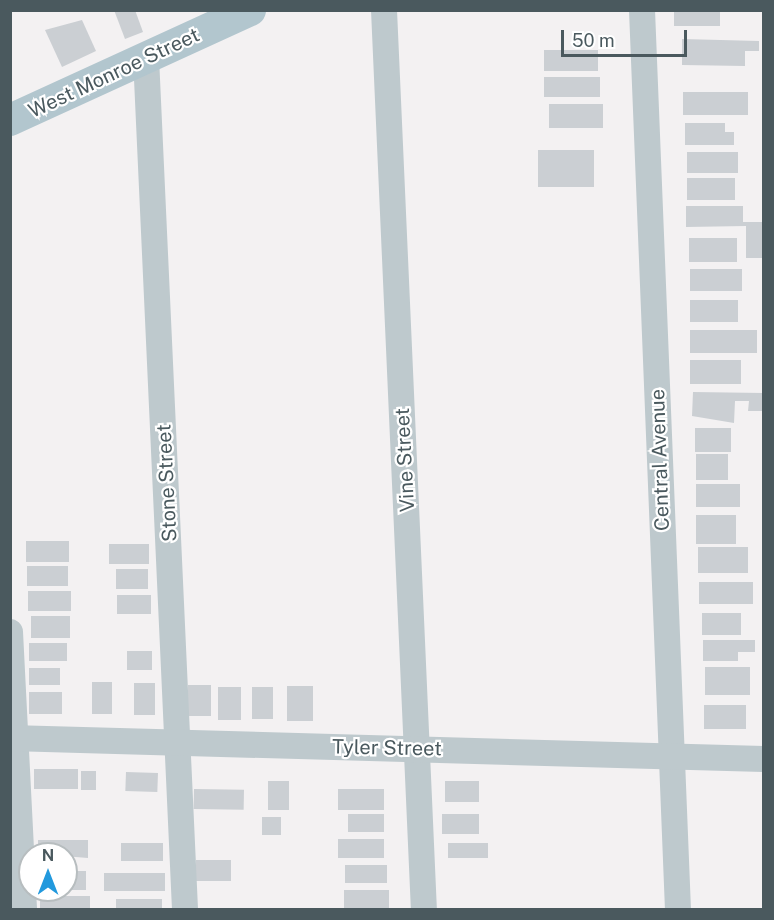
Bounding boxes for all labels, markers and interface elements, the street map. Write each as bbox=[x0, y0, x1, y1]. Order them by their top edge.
scale bar bbox=[564, 18, 690, 56]
street label: West Monroe Street bbox=[25, 23, 203, 123]
text: 50 m bbox=[572, 30, 615, 51]
street label: Central Avenue bbox=[646, 389, 674, 531]
street label: Vine Street bbox=[390, 407, 420, 513]
street label: Stone Street bbox=[152, 423, 182, 543]
street label: Tyler Street bbox=[332, 735, 442, 761]
north arrow bbox=[18, 842, 78, 902]
text: N bbox=[42, 846, 54, 865]

